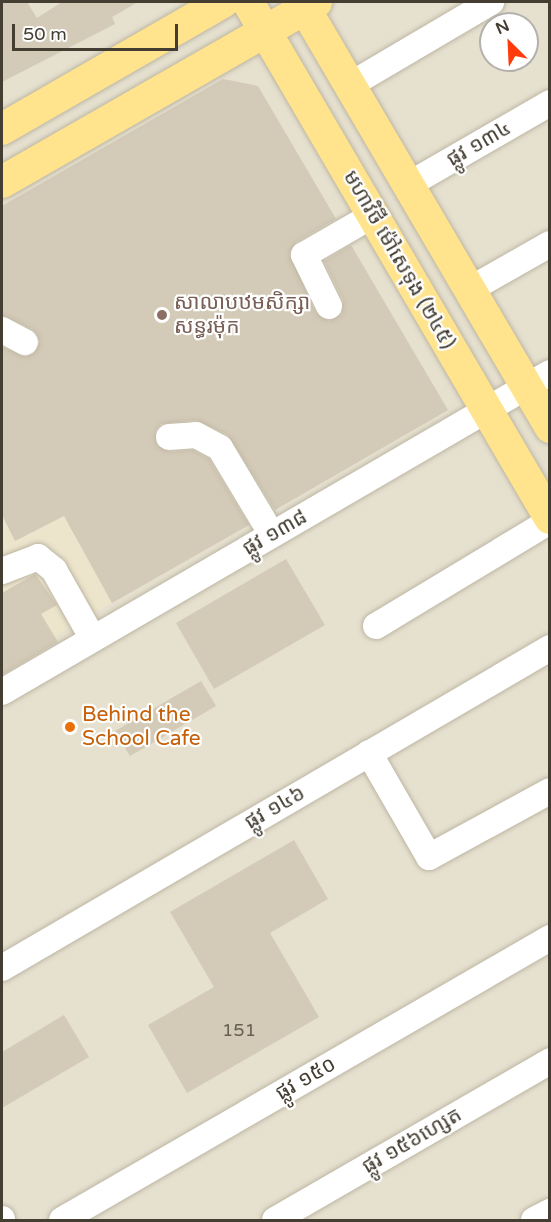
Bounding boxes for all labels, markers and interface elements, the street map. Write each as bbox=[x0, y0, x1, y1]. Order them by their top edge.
scale bar bbox=[15, 12, 182, 50]
north arrow bbox=[479, 12, 539, 72]
text: N bbox=[493, 16, 512, 39]
text: 50 m bbox=[23, 23, 67, 45]
street label: ផ្លូវ ១៣៤ bbox=[442, 115, 516, 173]
street label: មហាវិថី ម៉ៅសេទុង (២៤៥) bbox=[337, 166, 461, 354]
place label: សាលាបឋមសិក្សា សន្ធរម៉ុក bbox=[174, 290, 310, 340]
marker: សាលាបឋមសិក្សា សន្ធរម៉ុក bbox=[155, 308, 169, 322]
street label: ផ្លូវ ១៣៨ bbox=[238, 504, 312, 562]
place label: Behind the School Cafe bbox=[82, 702, 201, 752]
marker: Behind the School Cafe bbox=[63, 720, 77, 734]
street label: ផ្លូវ ១៤៦ bbox=[240, 781, 310, 835]
house number: 151 bbox=[222, 1019, 256, 1041]
street label: ផ្លូវ ១៥០ bbox=[271, 1052, 341, 1106]
street label: ផ្លូវ ១៥៦ហ្សេត bbox=[358, 1102, 466, 1180]

